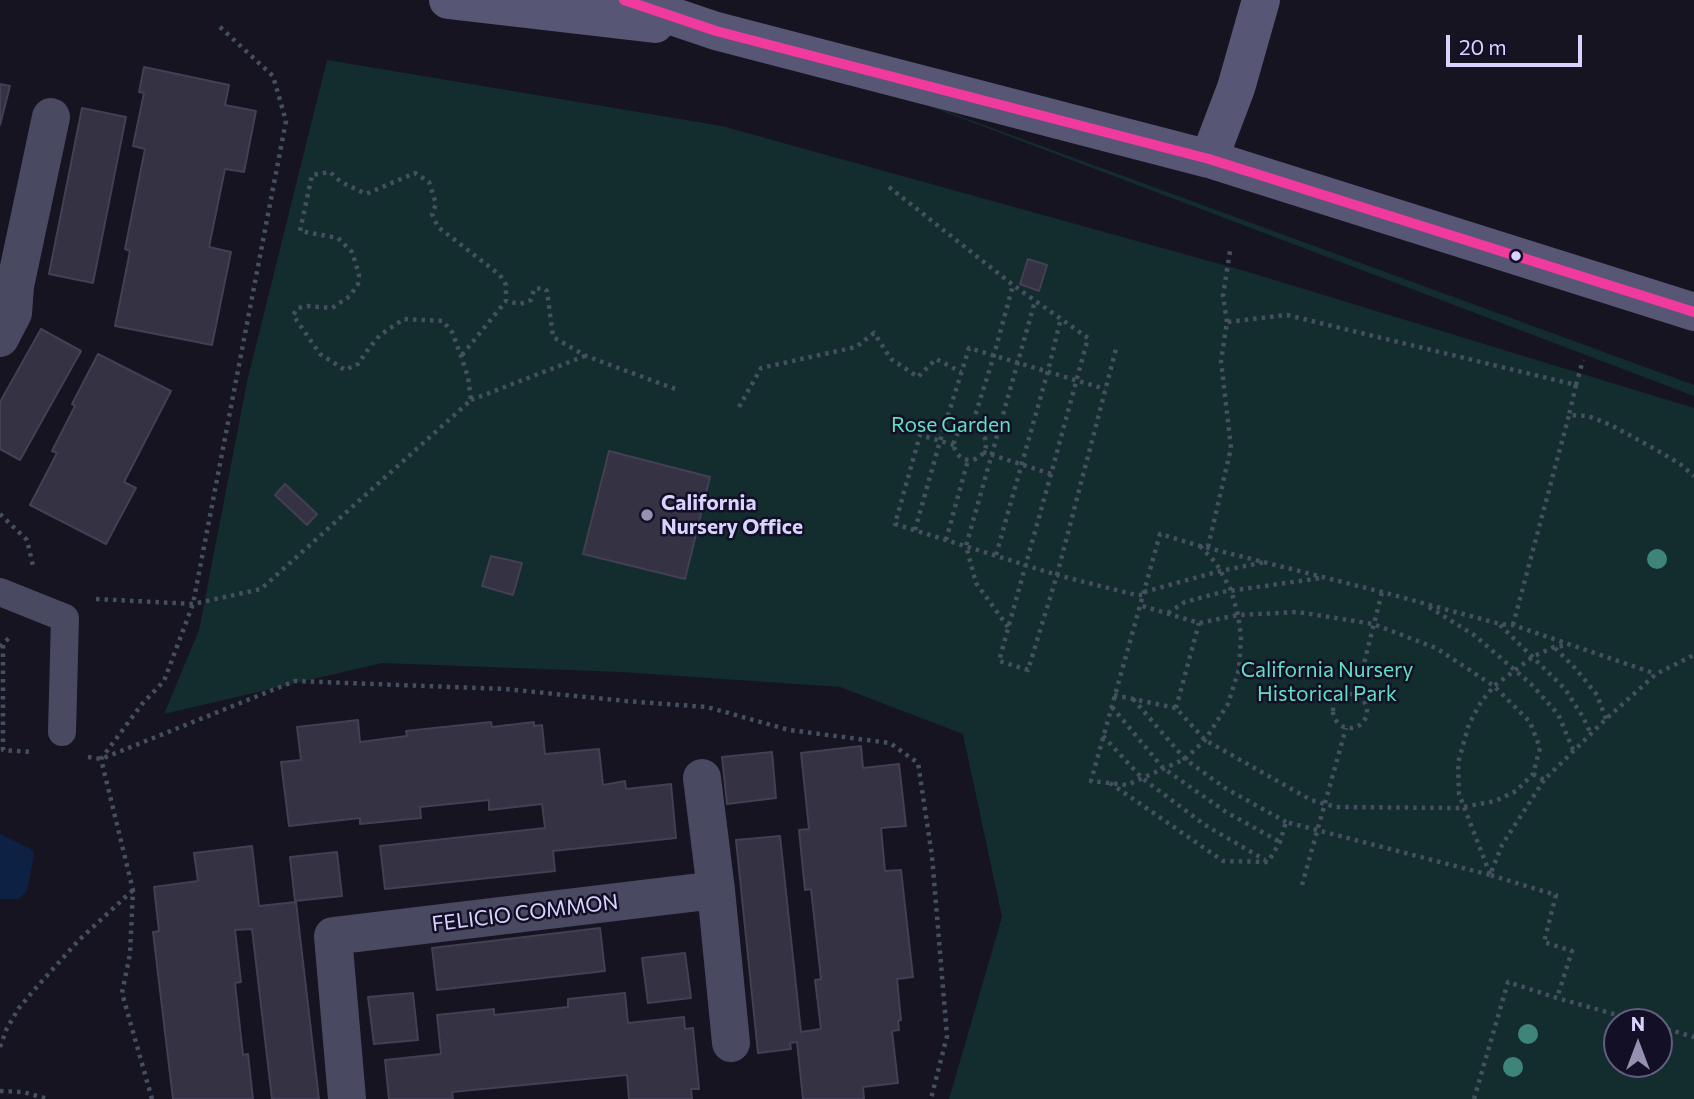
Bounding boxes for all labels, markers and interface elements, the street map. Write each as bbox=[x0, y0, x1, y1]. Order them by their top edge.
scale bar bbox=[1449, 21, 1586, 65]
text: 20 m bbox=[1459, 34, 1507, 59]
unlabelled marker bbox=[1509, 249, 1523, 263]
park label: Rose Garden bbox=[891, 412, 1011, 438]
place label: California Nursery Office bbox=[661, 490, 803, 540]
marker: California Nursery Office bbox=[639, 507, 655, 523]
park label: California Nursery Historical Park bbox=[1241, 657, 1413, 707]
street label: FELICIO COMMON bbox=[430, 889, 620, 937]
north arrow bbox=[1603, 1008, 1673, 1078]
text: N bbox=[1631, 1012, 1645, 1035]

